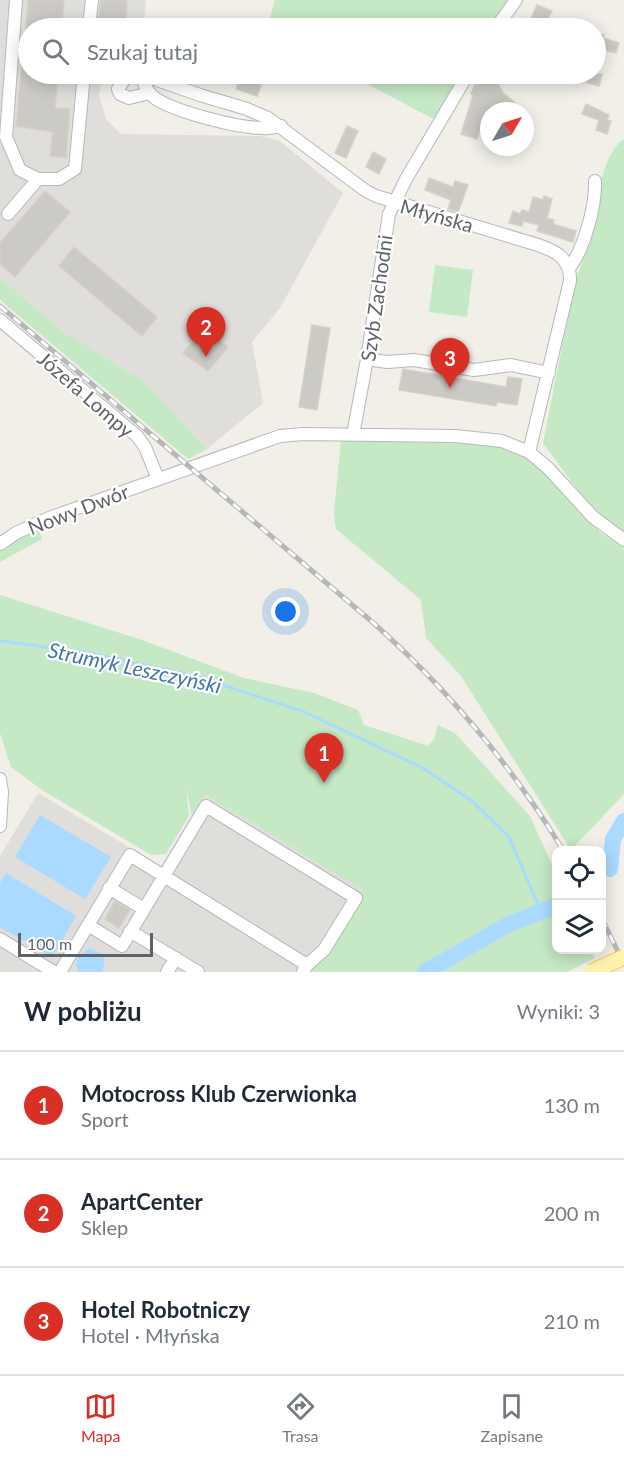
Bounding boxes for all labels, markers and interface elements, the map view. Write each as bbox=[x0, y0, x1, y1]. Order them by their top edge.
search box bbox=[18, 18, 606, 84]
icon: search bbox=[39, 35, 72, 68]
text: Szukaj tutaj bbox=[87, 38, 198, 65]
north arrow bbox=[480, 102, 534, 156]
street label: Młyńska bbox=[398, 193, 476, 237]
street label: Szyb Zachodni bbox=[355, 233, 397, 363]
pin: 2 bbox=[186, 308, 226, 357]
pin: 3 bbox=[430, 338, 470, 388]
street label: Józefa Lompy bbox=[33, 346, 139, 443]
street label: Nowy Dwór bbox=[24, 479, 133, 539]
your location bbox=[271, 597, 300, 626]
water label: Strumyk Leszczyński bbox=[46, 636, 224, 698]
pin: 1 bbox=[304, 734, 344, 783]
map controls bbox=[552, 846, 606, 954]
button: locate bbox=[552, 846, 606, 900]
button: layers bbox=[552, 900, 606, 954]
scale bar bbox=[18, 930, 153, 958]
text: 100 m bbox=[27, 934, 72, 953]
text: W pobliżu bbox=[24, 995, 142, 1027]
text: Wyniki: 3 bbox=[517, 999, 600, 1023]
text: Motocross Klub Czerwionka bbox=[81, 1080, 357, 1107]
text: 1 bbox=[38, 1093, 49, 1117]
text: 130 m bbox=[544, 1093, 600, 1117]
text: Sport bbox=[81, 1107, 129, 1131]
text: ApartCenter bbox=[81, 1188, 203, 1215]
text: 2 bbox=[38, 1201, 49, 1225]
text: 200 m bbox=[544, 1201, 600, 1225]
text: Sklep bbox=[81, 1215, 128, 1239]
text: Hotel Robotniczy bbox=[81, 1296, 250, 1323]
text: 3 bbox=[38, 1309, 49, 1333]
text: 210 m bbox=[544, 1309, 600, 1333]
text: Hotel · Młyńska bbox=[81, 1323, 220, 1347]
tab: Mapa bbox=[81, 1390, 120, 1445]
tab: Trasa bbox=[282, 1390, 319, 1445]
tab: Zapisane bbox=[480, 1390, 543, 1445]

